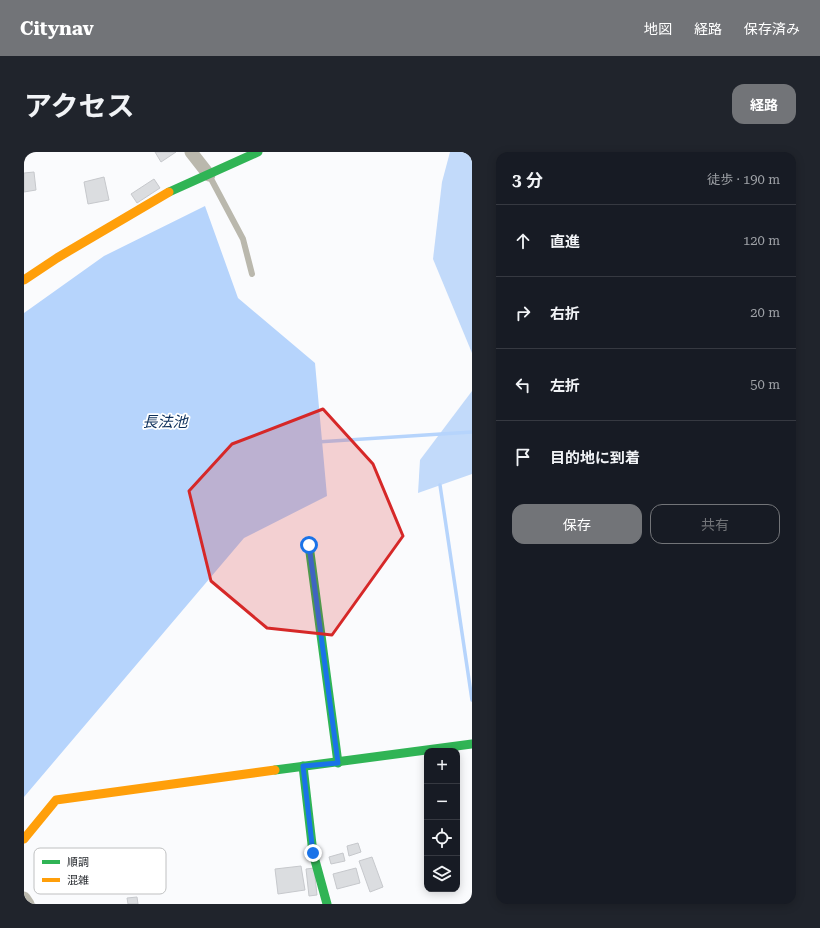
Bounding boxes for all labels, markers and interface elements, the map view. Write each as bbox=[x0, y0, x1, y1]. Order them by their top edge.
text: Citynav bbox=[20, 17, 94, 40]
text: 地図 bbox=[644, 21, 672, 37]
text: 経路 bbox=[694, 21, 722, 37]
text: 保存済み bbox=[744, 21, 800, 37]
button: 経路 bbox=[732, 84, 796, 124]
text: アクセス bbox=[24, 90, 135, 123]
text: 3 分 bbox=[512, 170, 543, 190]
text: 徒歩 · 190 m bbox=[707, 172, 780, 187]
icon: ahead bbox=[512, 230, 534, 252]
text: 直進 bbox=[550, 233, 580, 251]
text: 120 m bbox=[743, 233, 780, 248]
icon: right bbox=[512, 302, 534, 324]
text: 右折 bbox=[550, 305, 580, 323]
text: 20 m bbox=[750, 305, 780, 320]
icon: left bbox=[512, 374, 534, 396]
text: 左折 bbox=[550, 377, 580, 395]
text: 50 m bbox=[750, 377, 780, 392]
water label: 長法池 bbox=[142, 413, 189, 431]
icon: arrive bbox=[512, 446, 534, 468]
text: 目的地に到着 bbox=[550, 449, 640, 467]
button: 保存 bbox=[512, 504, 642, 544]
button: 共有 bbox=[650, 504, 780, 544]
route start bbox=[300, 536, 318, 554]
map controls bbox=[424, 748, 460, 892]
button: + bbox=[424, 748, 460, 784]
button: − bbox=[424, 784, 460, 820]
button: locate bbox=[424, 820, 460, 856]
route end bbox=[304, 844, 322, 862]
legend bbox=[34, 848, 166, 894]
text: 順調 bbox=[67, 856, 89, 869]
button: layers bbox=[424, 856, 460, 892]
text: 混雑 bbox=[67, 874, 89, 887]

